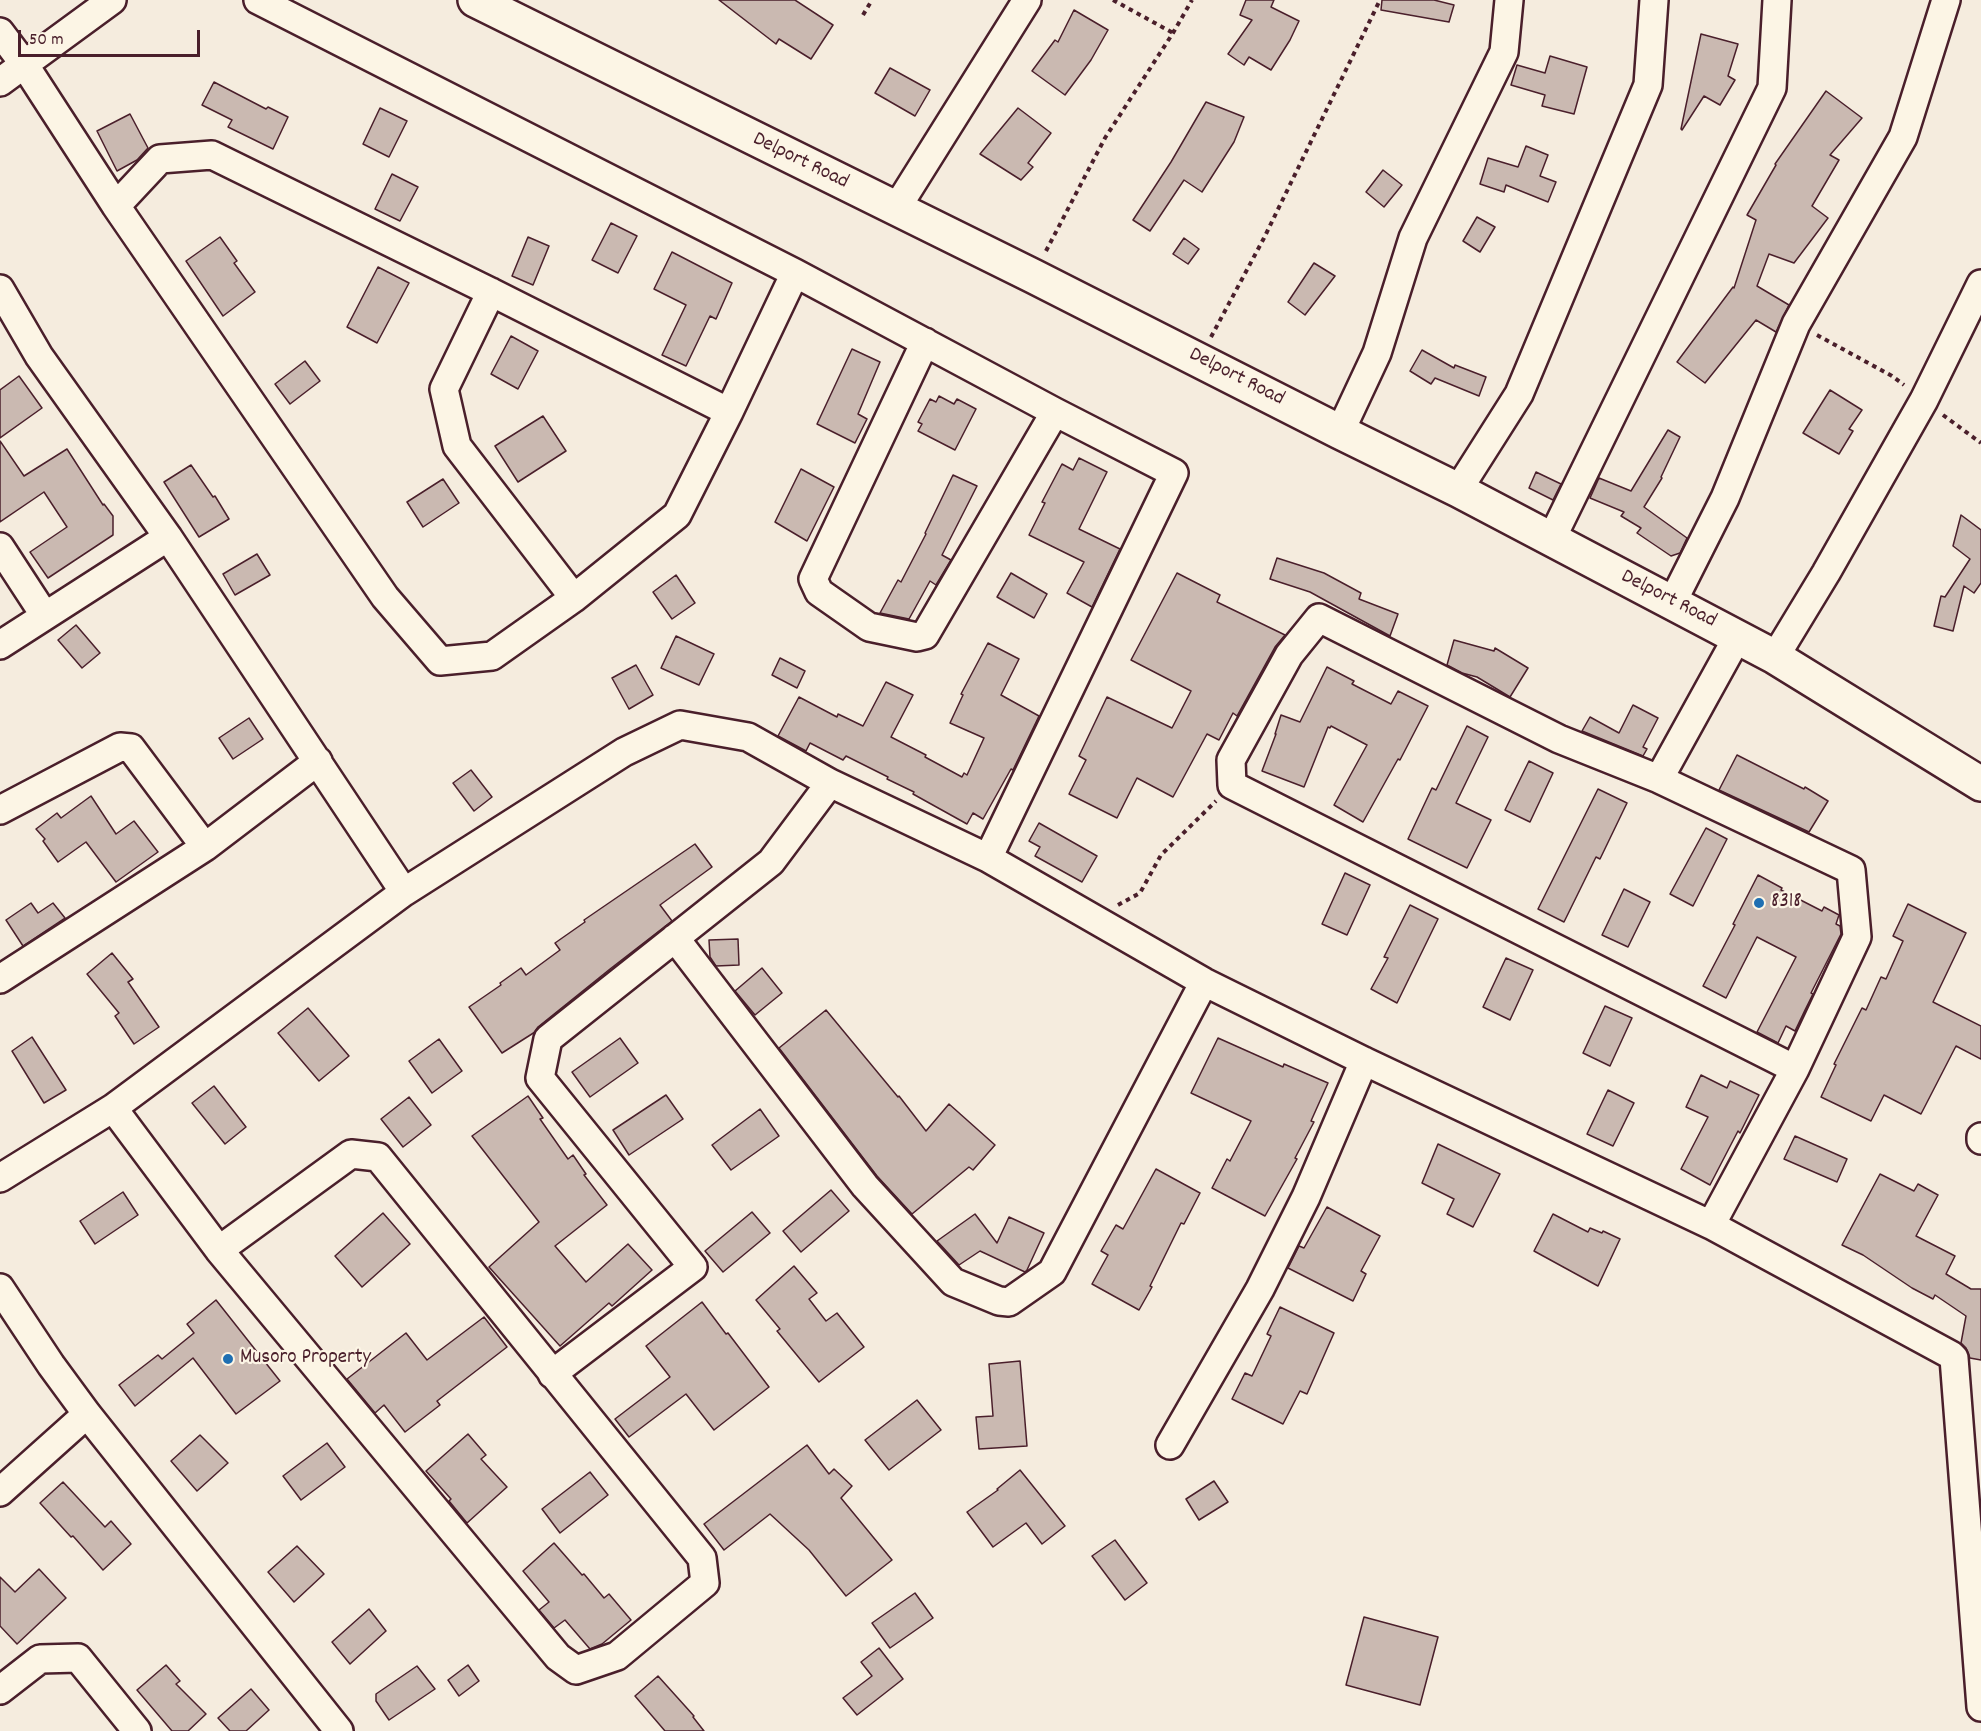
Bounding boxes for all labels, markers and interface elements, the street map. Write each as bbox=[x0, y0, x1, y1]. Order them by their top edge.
scale bar bbox=[21, 18, 202, 56]
text: 50 m bbox=[29, 28, 64, 53]
street label: Delport Road bbox=[748, 128, 852, 196]
street label: Delport Road bbox=[1184, 343, 1288, 413]
street label: Delport Road bbox=[1616, 565, 1720, 635]
place label: 8318 bbox=[1771, 890, 1802, 916]
marker: 8318 bbox=[1752, 896, 1766, 910]
place label: Musoro Property bbox=[240, 1346, 371, 1372]
marker: Musoro Property bbox=[221, 1352, 235, 1366]

